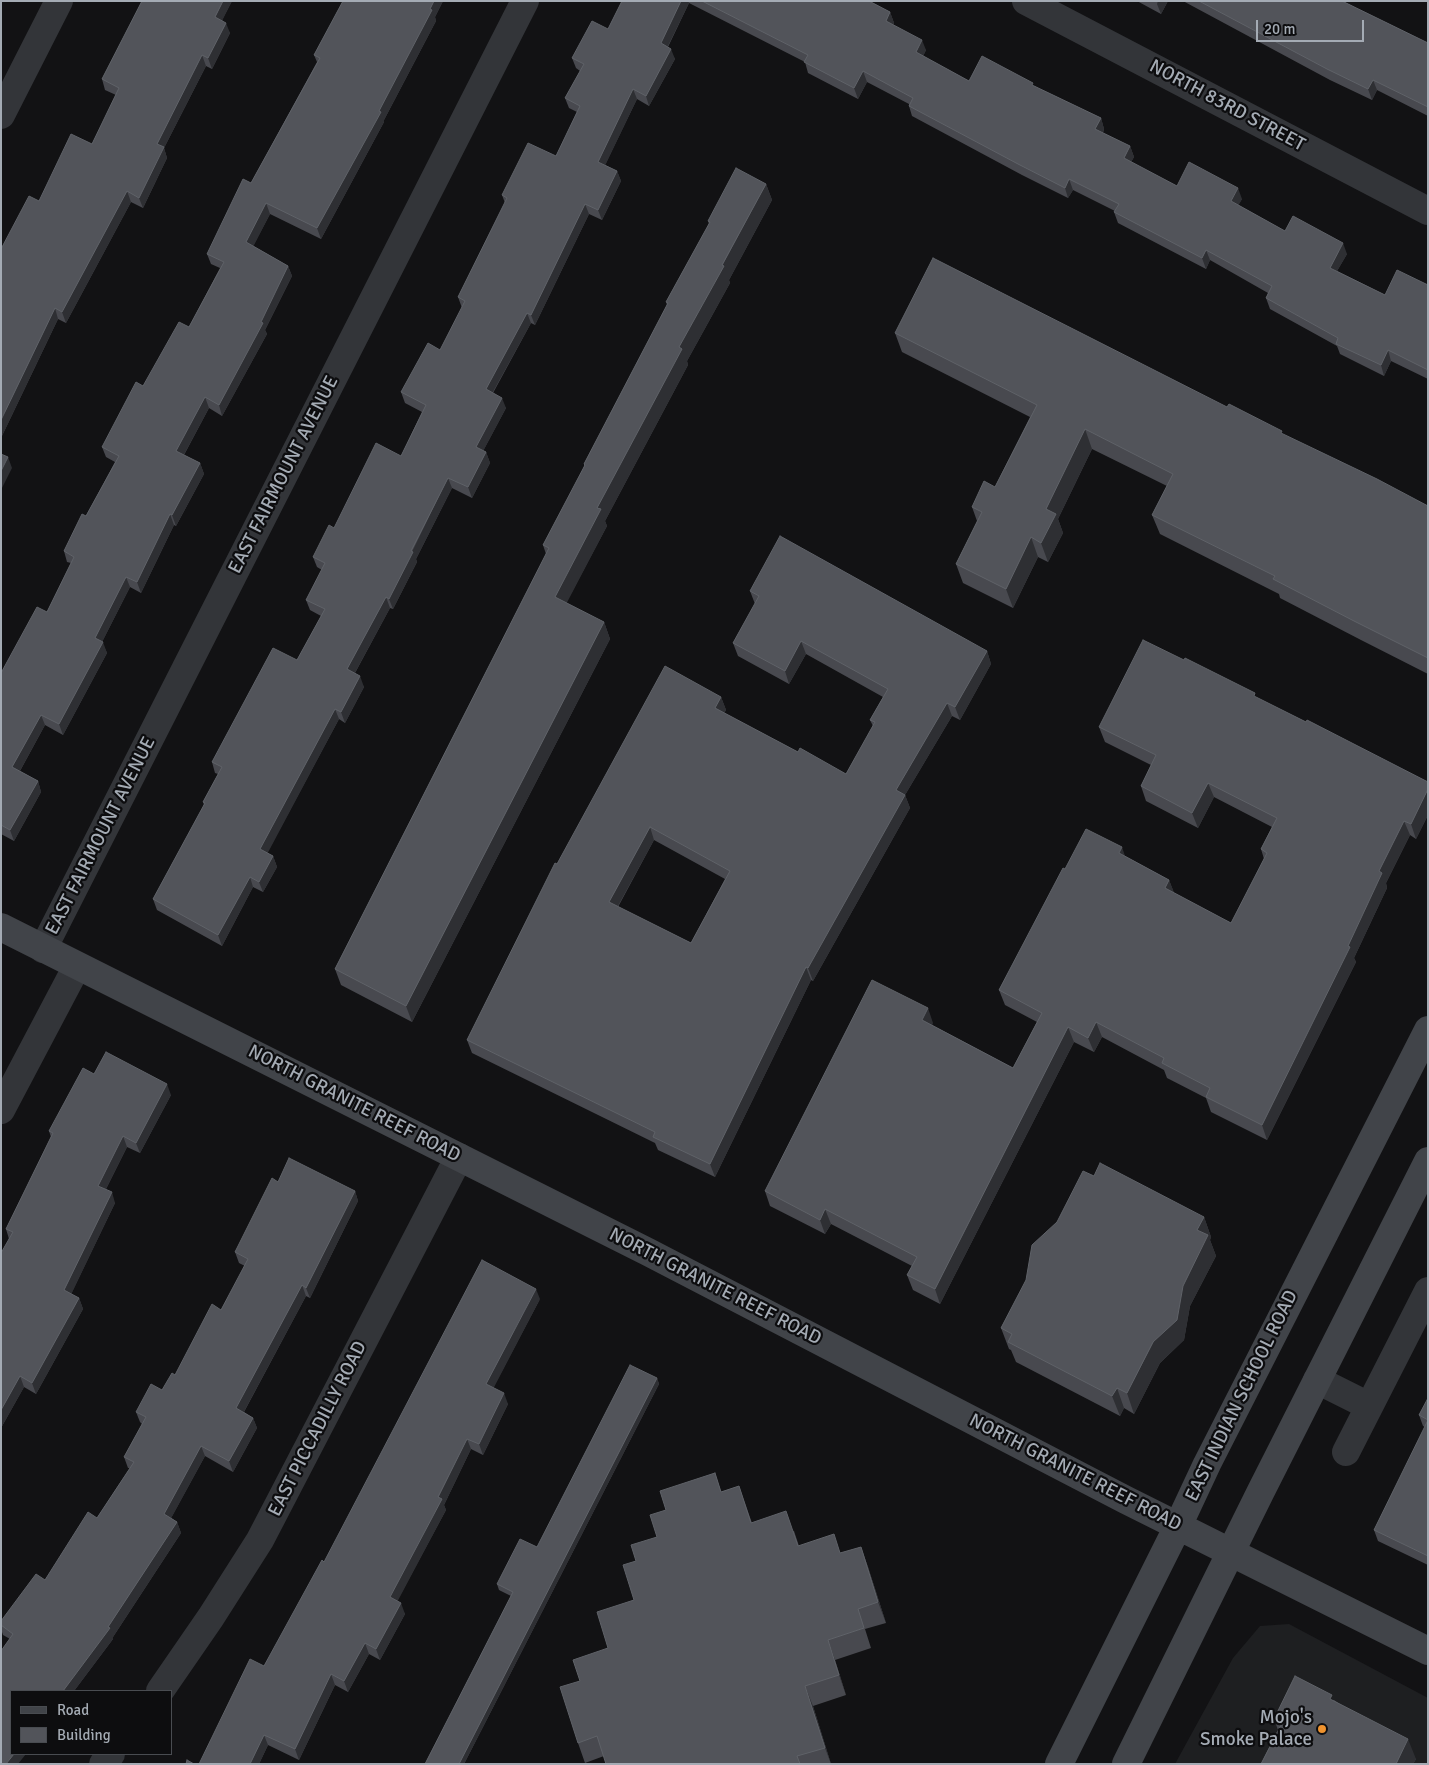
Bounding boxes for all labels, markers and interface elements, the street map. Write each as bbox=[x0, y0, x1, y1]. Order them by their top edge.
scale bar bbox=[1259, 10, 1366, 42]
text: 20 m bbox=[1264, 20, 1295, 38]
street label: NORTH 83RD STREET bbox=[1145, 55, 1309, 157]
street label: EAST FAIRMOUNT AVENUE bbox=[224, 372, 344, 578]
street label: EAST FAIRMOUNT AVENUE bbox=[41, 733, 161, 939]
street label: NORTH GRANITE REEF ROAD bbox=[244, 1040, 464, 1168]
street label: NORTH GRANITE REEF ROAD bbox=[605, 1223, 825, 1351]
street label: EAST INDIAN SCHOOL ROAD bbox=[1181, 1287, 1303, 1505]
street label: EAST PICCADILLY ROAD bbox=[264, 1338, 372, 1520]
street label: NORTH GRANITE REEF ROAD bbox=[965, 1409, 1185, 1537]
legend bbox=[10, 1690, 172, 1755]
text: Road bbox=[57, 1701, 89, 1719]
place label: Mojo's Smoke Palace bbox=[1200, 1707, 1312, 1751]
marker: Mojo's Smoke Palace bbox=[1316, 1723, 1328, 1735]
text: Building bbox=[57, 1726, 111, 1744]

